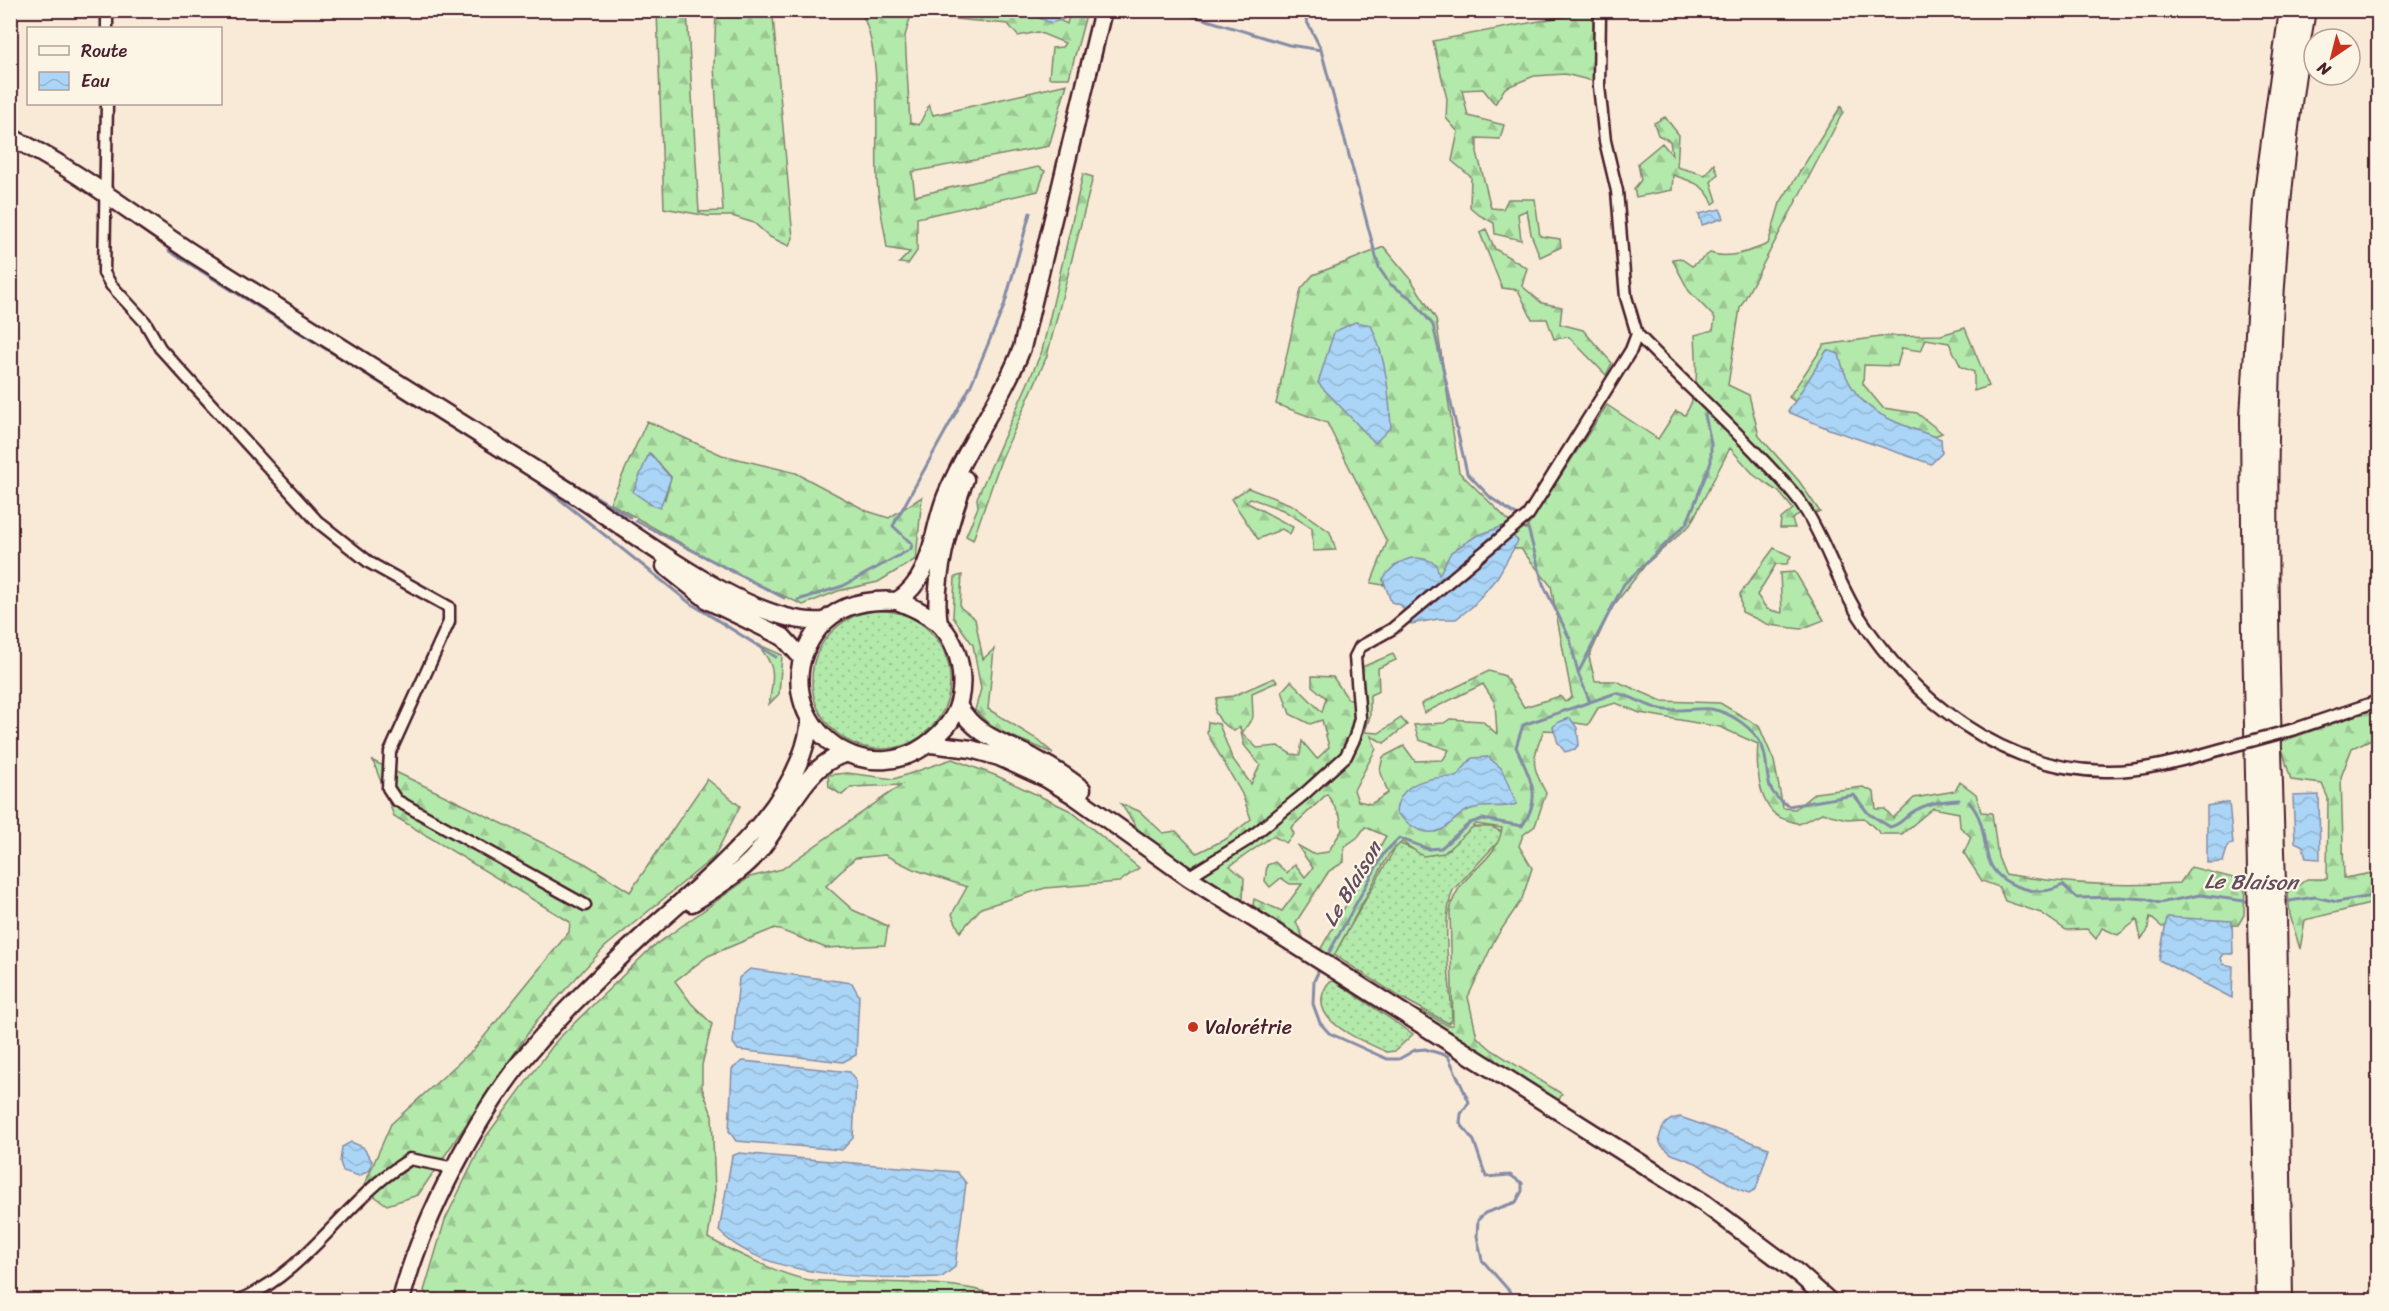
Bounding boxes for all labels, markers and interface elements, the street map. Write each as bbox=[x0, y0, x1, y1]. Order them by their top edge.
legend bbox=[27, 27, 222, 105]
north arrow bbox=[2302, 27, 2362, 87]
text: Route bbox=[81, 35, 128, 67]
text: N bbox=[2310, 53, 2337, 85]
text: Eau bbox=[81, 65, 110, 97]
water label: Le Blaison bbox=[1312, 832, 1394, 934]
water label: Le Blaison bbox=[2204, 862, 2301, 902]
place label: Valorétrie bbox=[1205, 1010, 1292, 1045]
marker: Valorétrie bbox=[1186, 1020, 1200, 1034]

